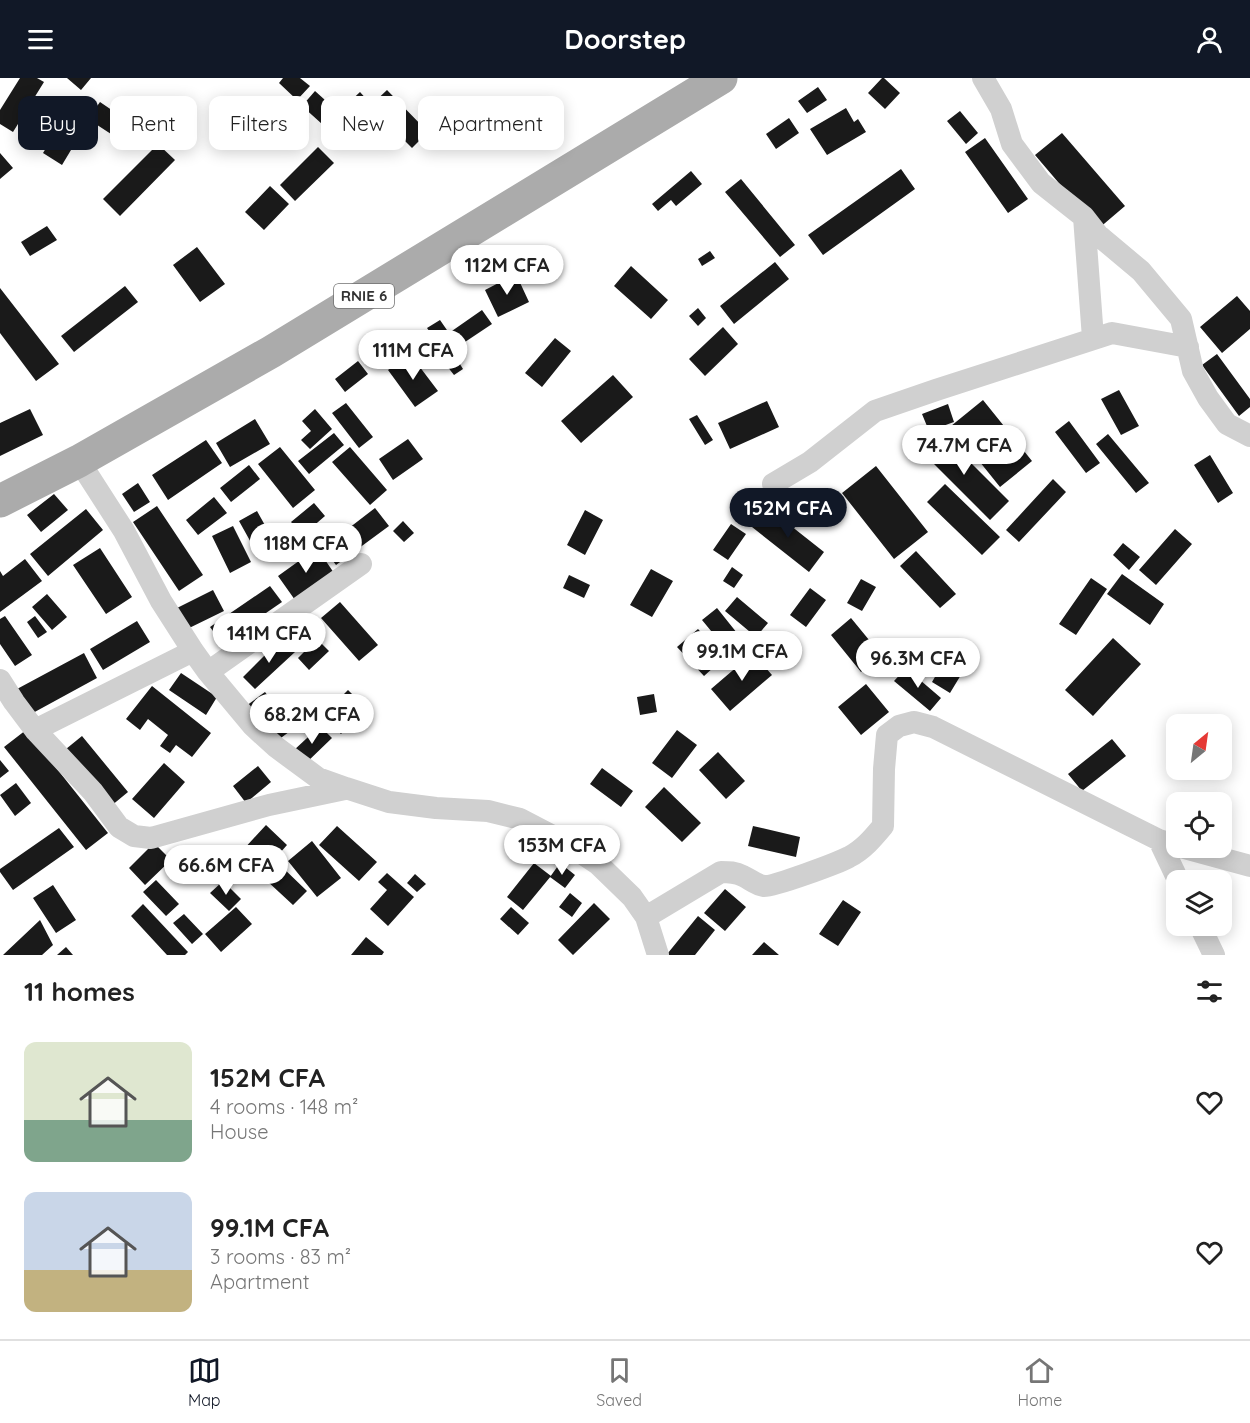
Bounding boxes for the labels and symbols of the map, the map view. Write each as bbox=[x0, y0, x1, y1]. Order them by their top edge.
pin: 112M CFA bbox=[445, 245, 569, 296]
road number: RNIE 6 bbox=[334, 284, 394, 308]
pin: 111M CFA bbox=[351, 330, 475, 381]
pin: 74.7M CFA bbox=[895, 425, 1033, 476]
pin: 152M CFA bbox=[726, 488, 850, 539]
pin: 118M CFA bbox=[244, 523, 368, 574]
pin: 141M CFA bbox=[207, 613, 331, 664]
pin: 99.1M CFA bbox=[673, 631, 811, 682]
pin: 96.3M CFA bbox=[849, 638, 987, 689]
pin: 68.2M CFA bbox=[243, 694, 381, 745]
north arrow bbox=[1166, 714, 1232, 780]
pin: 153M CFA bbox=[500, 825, 624, 876]
pin: 66.6M CFA bbox=[157, 845, 295, 896]

